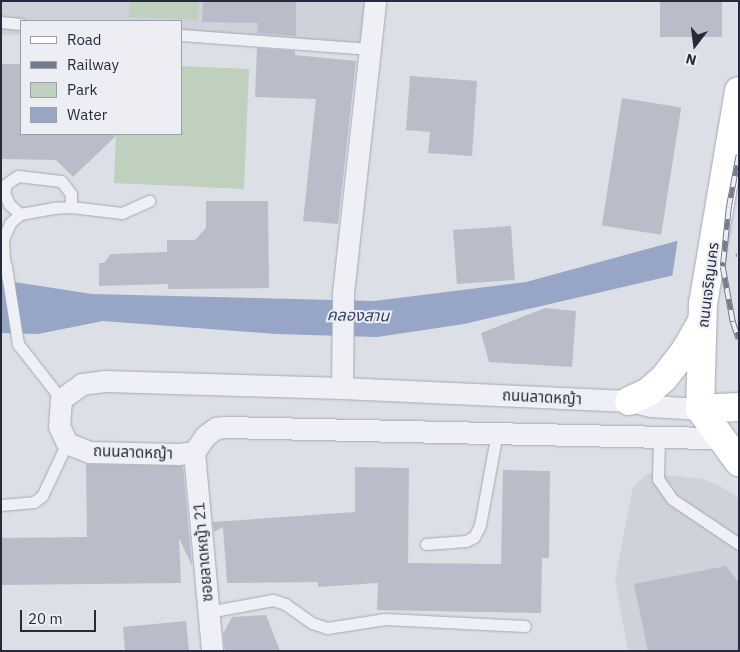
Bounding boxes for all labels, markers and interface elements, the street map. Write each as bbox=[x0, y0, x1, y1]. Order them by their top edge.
legend bbox=[20, 20, 182, 135]
north arrow bbox=[670, 20, 720, 70]
text: Road bbox=[67, 30, 102, 49]
text: N bbox=[684, 49, 698, 69]
text: Railway bbox=[67, 55, 119, 74]
text: Park bbox=[67, 80, 97, 99]
text: Water bbox=[67, 105, 107, 124]
street label: ถนนเจริญนคร bbox=[694, 241, 722, 329]
water label: คลองสาน bbox=[327, 305, 389, 325]
street label: ถนนลาดหญ้า bbox=[502, 386, 582, 408]
street label: ถนนลาดหญ้า bbox=[93, 442, 173, 462]
street label: ซอยลาดหญ้า 21 bbox=[190, 501, 216, 603]
scale bar bbox=[22, 600, 99, 632]
text: 20 m bbox=[28, 609, 63, 628]

